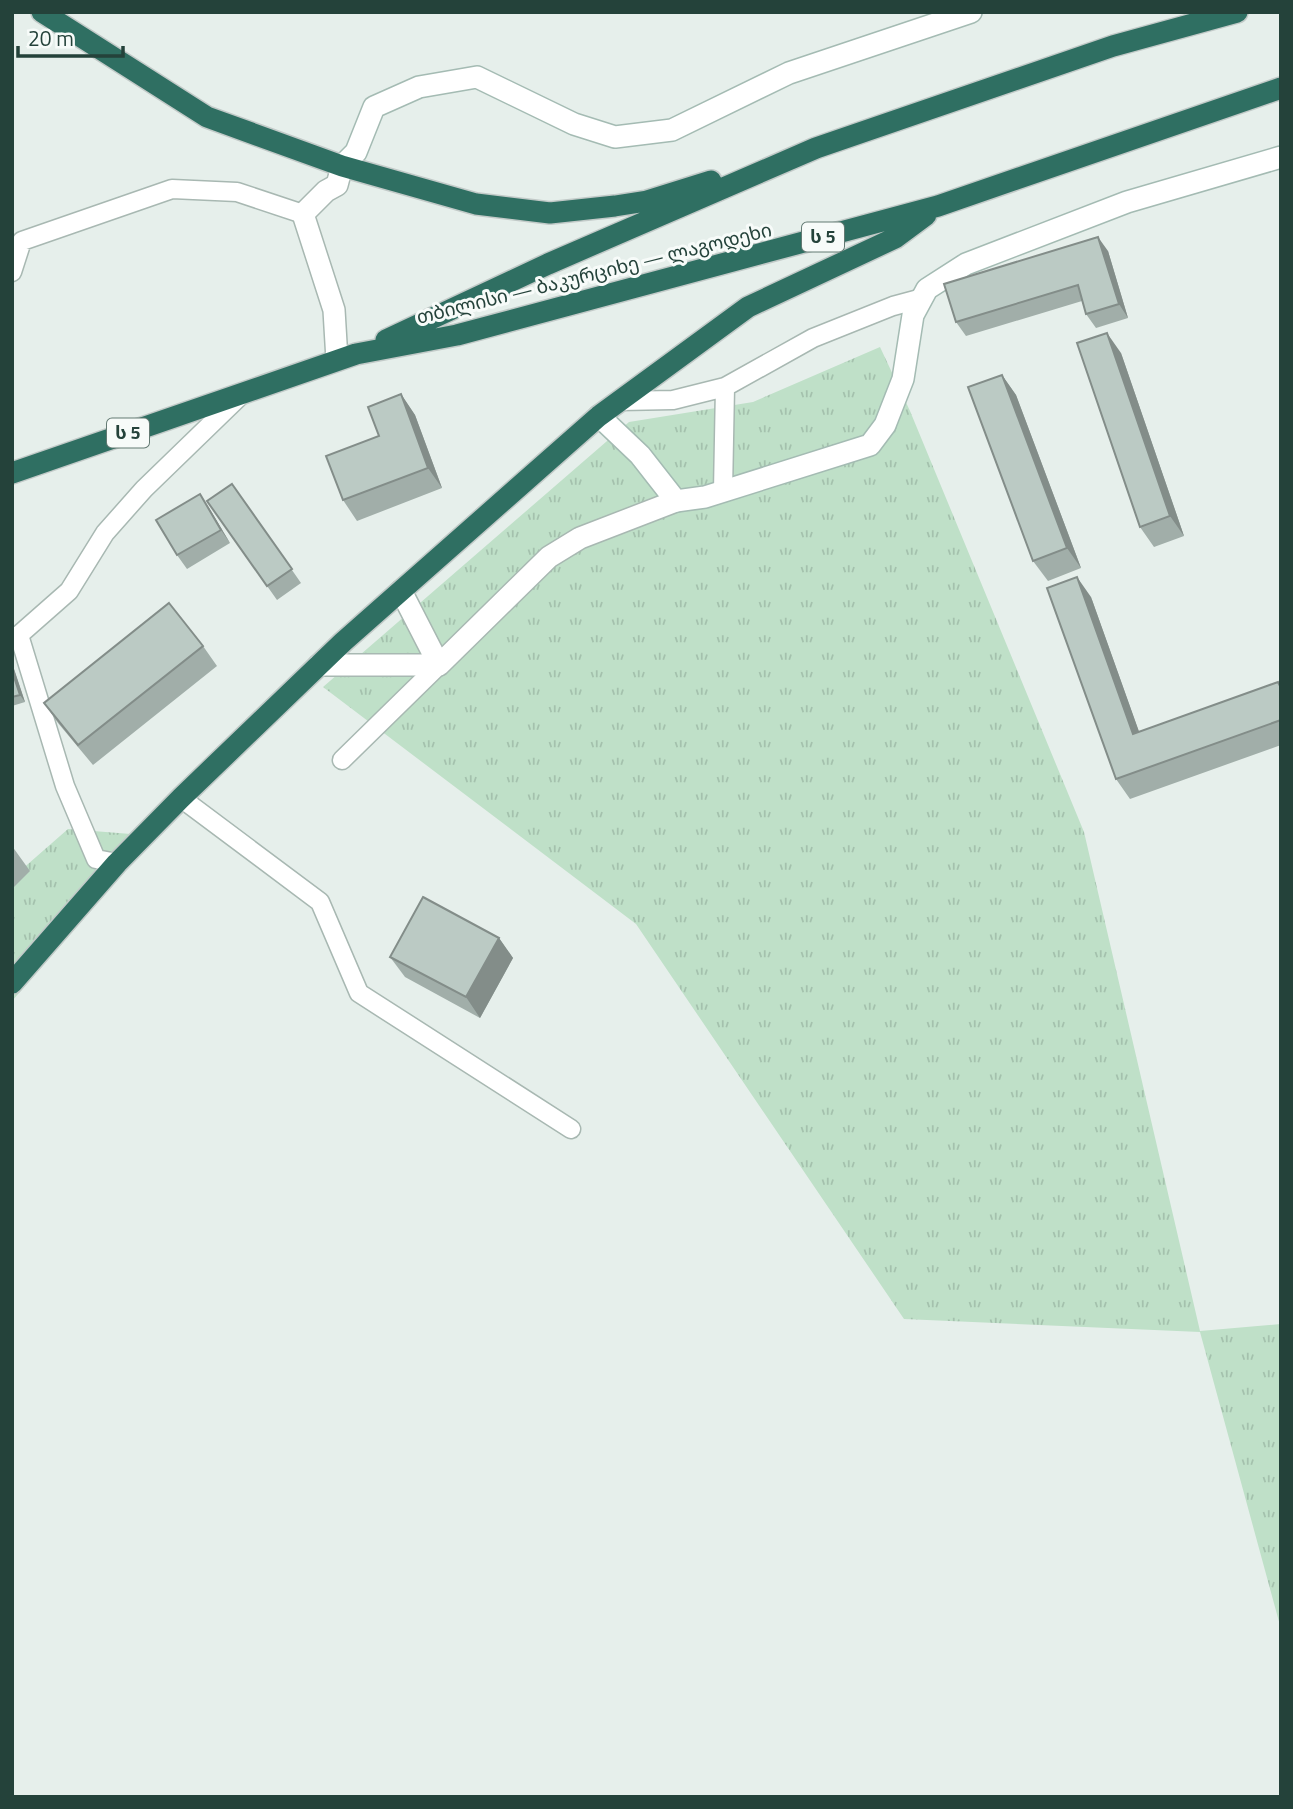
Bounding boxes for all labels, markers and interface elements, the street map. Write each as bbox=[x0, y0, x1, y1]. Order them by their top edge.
scale bar bbox=[18, 14, 122, 58]
text: 20 m bbox=[28, 22, 74, 54]
street label: თბილისი — ბაკურციხე — ლაგოდეხი bbox=[413, 214, 775, 331]
road number: ს 5 bbox=[802, 222, 844, 251]
road number: ს 5 bbox=[107, 418, 149, 447]

